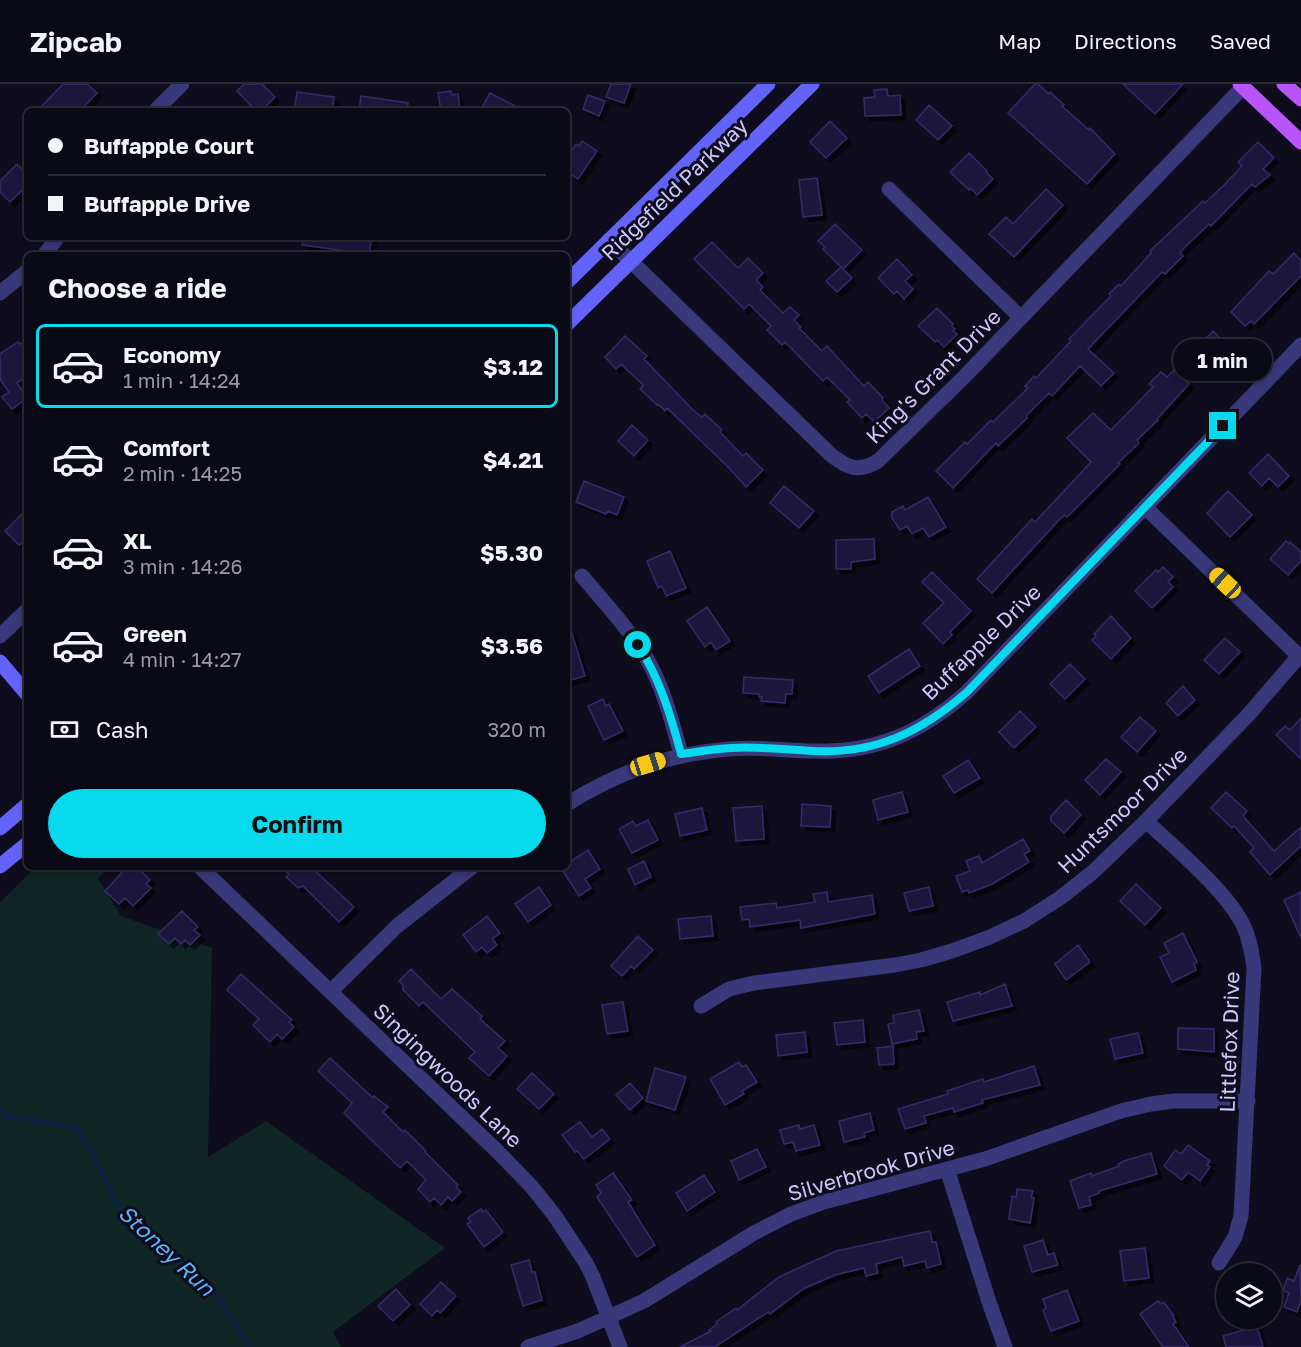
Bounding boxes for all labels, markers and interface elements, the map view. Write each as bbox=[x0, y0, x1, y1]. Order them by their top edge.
text: Zipcab bbox=[30, 25, 122, 58]
text: Map bbox=[998, 28, 1041, 54]
text: Directions bbox=[1074, 28, 1177, 54]
text: Saved bbox=[1210, 28, 1271, 54]
street label: Ridgefield Parkway bbox=[595, 112, 753, 265]
text: Buffapple Court bbox=[84, 132, 254, 159]
text: Buffapple Drive bbox=[84, 190, 250, 217]
text: Choose a ride bbox=[48, 272, 227, 304]
street label: King's Grant Drive bbox=[860, 303, 1006, 449]
icon: car bbox=[51, 339, 105, 393]
callout: 1 min bbox=[1174, 339, 1272, 381]
text: Economy bbox=[123, 341, 221, 368]
text: 1 min bbox=[1197, 348, 1248, 372]
text: $3.12 bbox=[483, 353, 543, 380]
text: 1 min · 14:24 bbox=[123, 368, 241, 392]
route end bbox=[1209, 412, 1236, 439]
icon: car bbox=[51, 432, 105, 486]
text: Comfort bbox=[123, 434, 210, 461]
text: $4.21 bbox=[483, 446, 543, 473]
text: 2 min · 14:25 bbox=[123, 461, 242, 485]
icon: car bbox=[51, 525, 105, 579]
text: XL bbox=[123, 527, 151, 554]
text: $5.30 bbox=[480, 539, 543, 566]
text: 3 min · 14:26 bbox=[123, 554, 243, 578]
car bbox=[1206, 564, 1244, 602]
street label: Buffapple Drive bbox=[916, 579, 1046, 705]
icon: car bbox=[51, 618, 105, 672]
text: Green bbox=[123, 620, 187, 647]
route start bbox=[624, 631, 651, 658]
text: $3.56 bbox=[480, 632, 543, 659]
text: 4 min · 14:27 bbox=[123, 647, 242, 671]
icon: cash bbox=[48, 713, 81, 746]
text: Cash bbox=[96, 716, 149, 743]
text: 320 m bbox=[488, 717, 546, 741]
street label: Huntsmoor Drive bbox=[1052, 742, 1192, 878]
car bbox=[628, 750, 668, 778]
button: Confirm bbox=[48, 789, 546, 858]
street label: Littlefox Drive bbox=[1214, 971, 1244, 1113]
street label: Singingwoods Lane bbox=[368, 997, 528, 1153]
street label: Silverbrook Drive bbox=[785, 1134, 957, 1206]
water label: Stoney Run bbox=[114, 1199, 221, 1302]
map controls bbox=[1216, 1263, 1282, 1329]
button: layers bbox=[1216, 1263, 1282, 1329]

